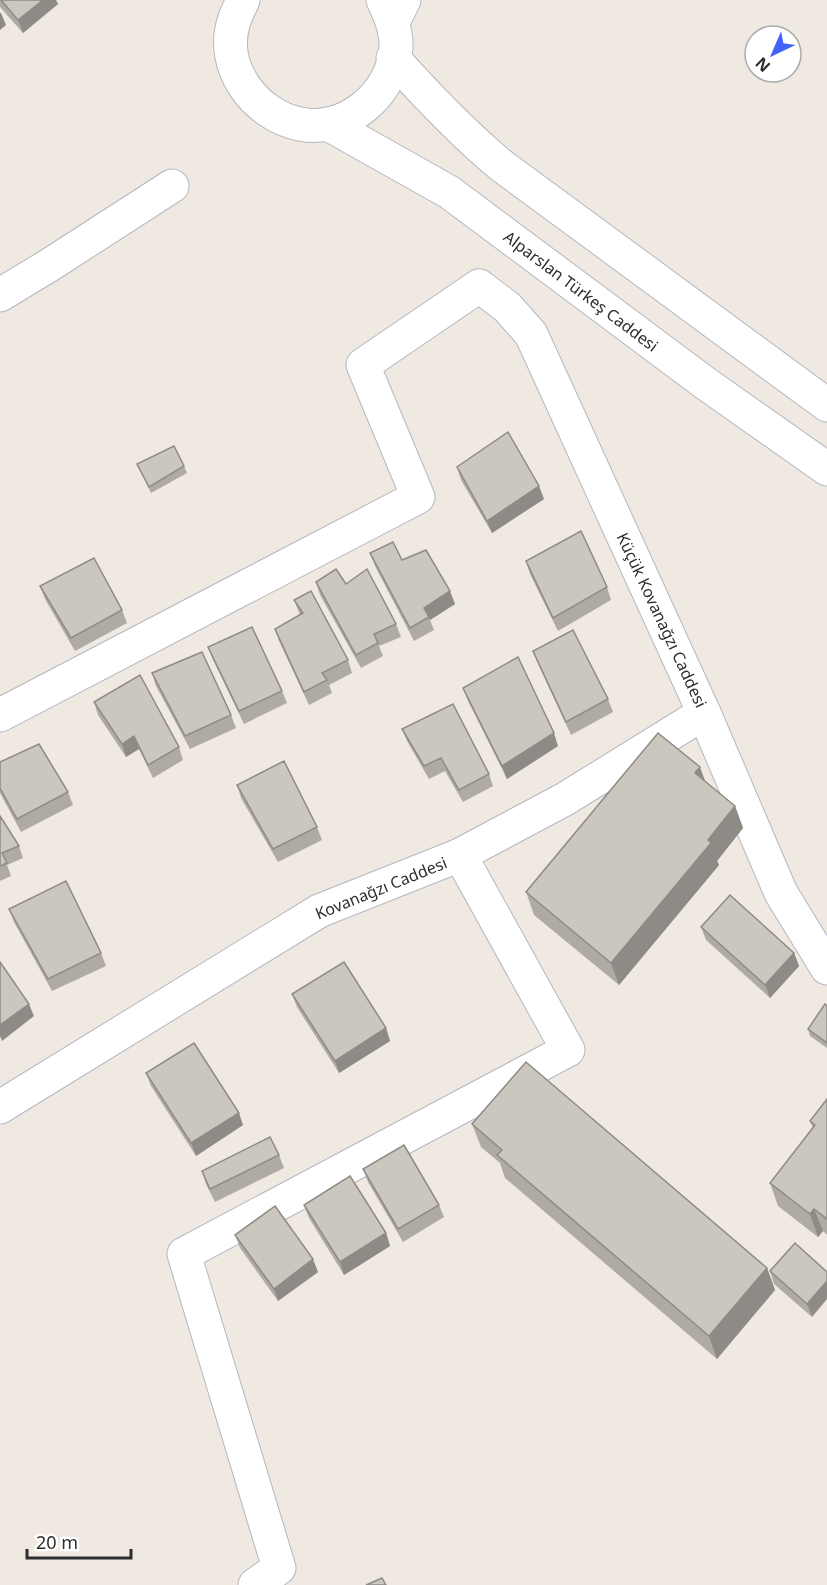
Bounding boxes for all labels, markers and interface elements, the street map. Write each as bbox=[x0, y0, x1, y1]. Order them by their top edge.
north arrow bbox=[743, 24, 803, 84]
text: N bbox=[750, 52, 775, 77]
street label: Alparslan Türkeş Caddesi bbox=[499, 226, 663, 356]
street label: Küçük Kovanağzı Caddesi bbox=[612, 529, 712, 711]
street label: Kovanağzı Caddesi bbox=[312, 851, 450, 925]
scale bar bbox=[27, 1522, 130, 1560]
text: 20 m bbox=[36, 1530, 78, 1554]

